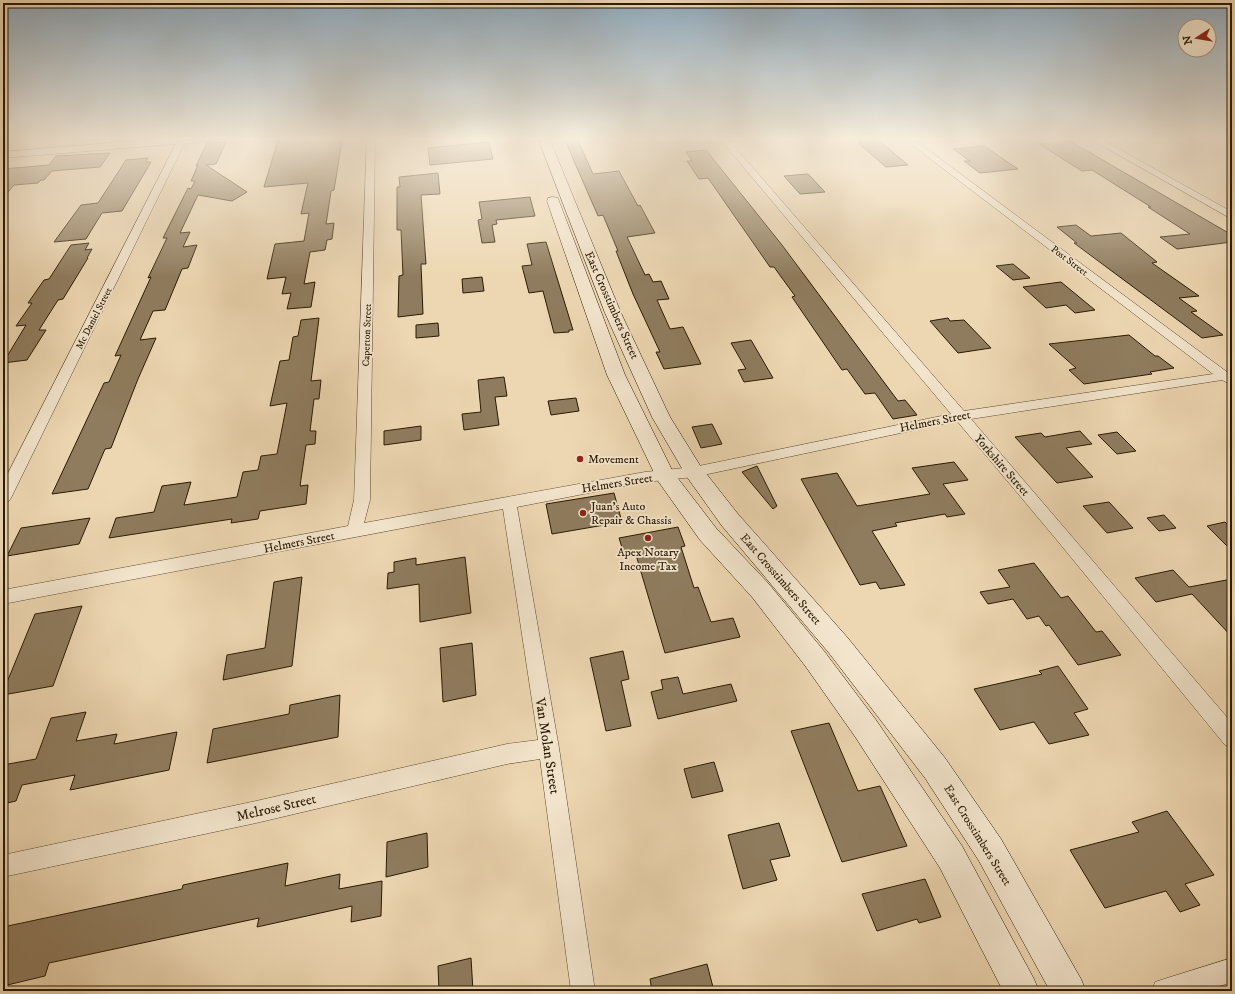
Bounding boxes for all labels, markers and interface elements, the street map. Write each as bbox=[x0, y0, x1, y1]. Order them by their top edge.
north arrow bbox=[1177, 18, 1217, 58]
text: N bbox=[1180, 34, 1196, 46]
street label: Post Street bbox=[1049, 243, 1090, 278]
street label: East Crosstimbers Street bbox=[581, 249, 642, 361]
street label: Mc Daniel Street bbox=[73, 285, 115, 351]
street label: Caperton Street bbox=[360, 303, 374, 367]
street label: Helmers Street bbox=[898, 407, 972, 436]
street label: Yorkshire Street bbox=[971, 431, 1033, 499]
place label: Movement bbox=[588, 452, 639, 467]
marker: Movement bbox=[575, 454, 585, 464]
street label: Helmers Street bbox=[580, 470, 654, 497]
place label: Juan's Auto Repair & Chassis bbox=[590, 499, 671, 528]
marker: Juan's Auto Repair & Chassis bbox=[578, 508, 588, 518]
street label: Helmers Street bbox=[262, 528, 336, 557]
street label: East Crosstimbers Street bbox=[737, 531, 824, 628]
marker: Apex Notary Income Tax bbox=[643, 533, 653, 543]
place label: Apex Notary Income Tax bbox=[617, 545, 679, 574]
street label: Van Molan Street bbox=[530, 696, 564, 796]
street label: East Crosstimbers Street bbox=[940, 782, 1015, 889]
street label: Melrose Street bbox=[235, 790, 318, 826]

